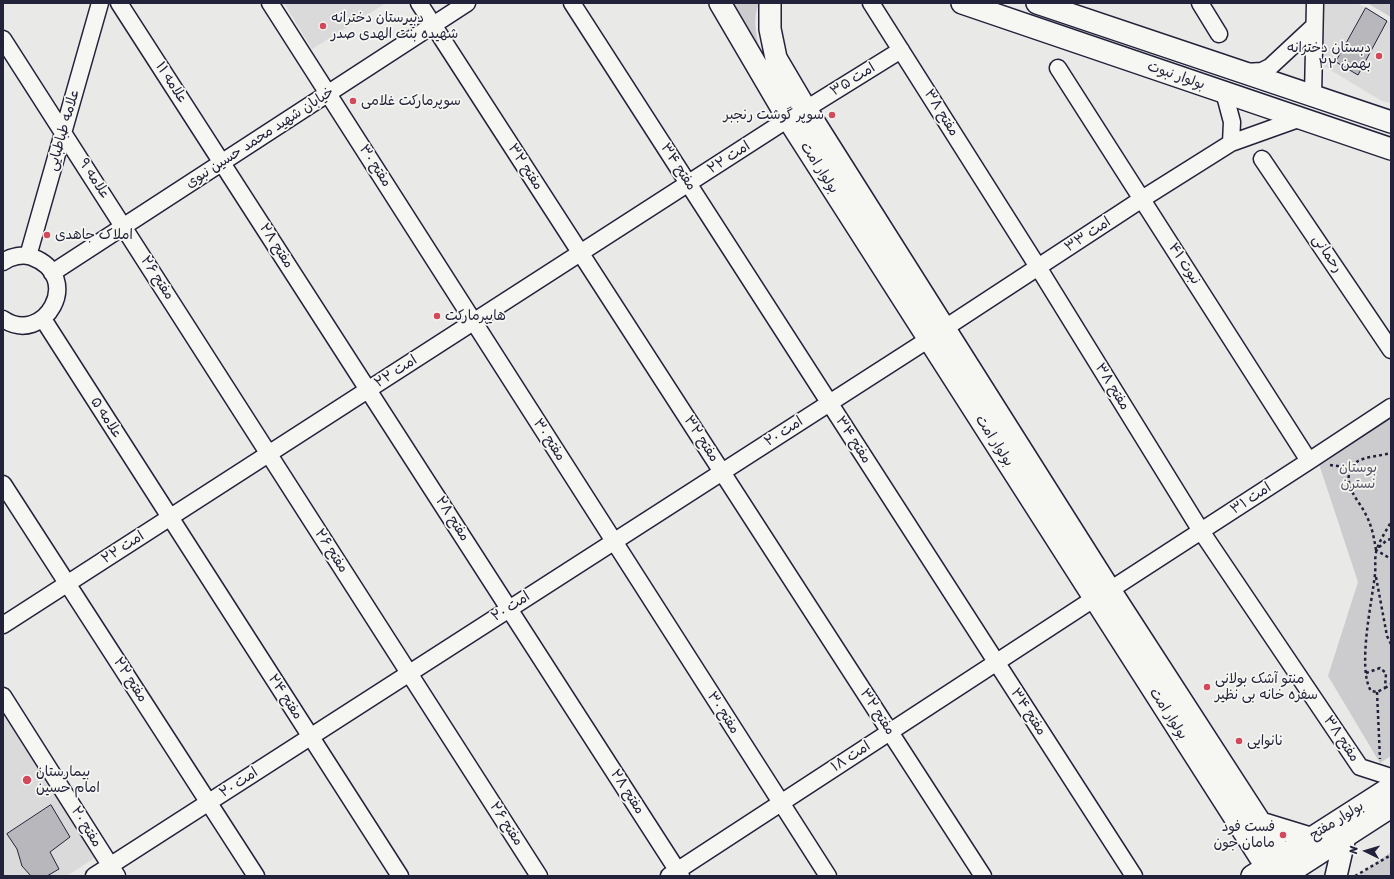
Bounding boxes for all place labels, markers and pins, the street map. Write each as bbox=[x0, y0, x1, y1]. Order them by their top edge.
place label: دبیرستان دخترانه شهیده بنت الهدی صدر bbox=[331, 10, 458, 42]
marker: دبیرستان دخترانه شهیده بنت الهدی صدر bbox=[318, 21, 328, 31]
place label: دبستان دخترانه ۲۲ بهمن bbox=[1287, 40, 1371, 72]
marker: دبستان دخترانه ۲۲ بهمن bbox=[1374, 51, 1384, 61]
place label: سوپرمارکت غلامی bbox=[361, 93, 461, 109]
marker: سوپرمارکت غلامی bbox=[348, 96, 358, 106]
place label: سوپر گوشت رنجبر bbox=[724, 107, 824, 123]
marker: سوپر گوشت رنجبر bbox=[827, 110, 837, 120]
place label: املاک جاهدی bbox=[55, 227, 133, 243]
marker: املاک جاهدی bbox=[42, 230, 52, 240]
place label: هایپرمارکت bbox=[445, 308, 506, 324]
marker: هایپرمارکت bbox=[432, 311, 442, 321]
place label: منتو آشک بولانی سفره خانه بی نظیر bbox=[1215, 671, 1318, 704]
marker: منتو آشک بولانی سفره خانه بی نظیر bbox=[1202, 682, 1212, 692]
place label: نانوایی bbox=[1247, 733, 1283, 749]
marker: نانوایی bbox=[1234, 736, 1244, 746]
place label: بیمارستان امام حسین bbox=[36, 764, 100, 796]
marker: بیمارستان امام حسین bbox=[21, 774, 33, 786]
place label: فست فود مامان جون bbox=[1214, 819, 1275, 852]
marker: فست فود مامان جون bbox=[1278, 830, 1288, 840]

